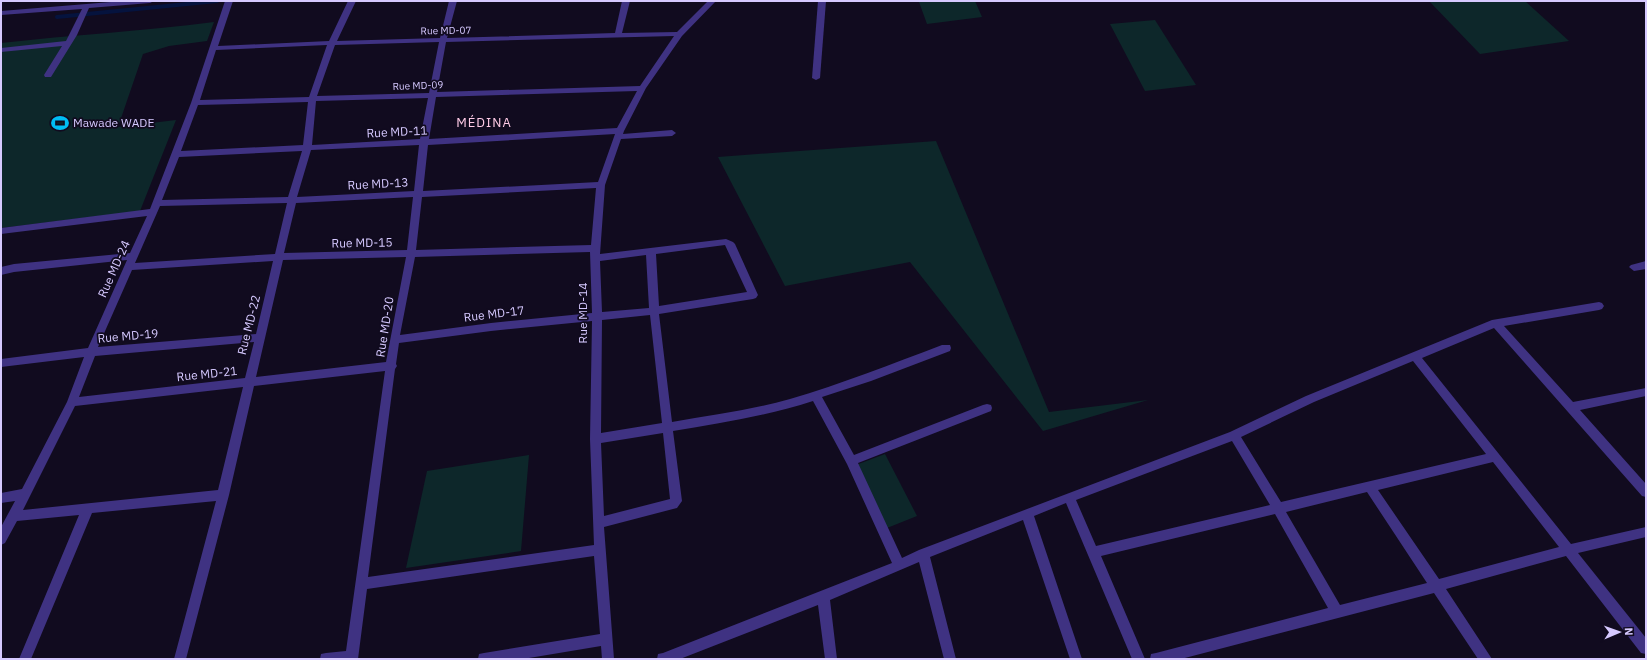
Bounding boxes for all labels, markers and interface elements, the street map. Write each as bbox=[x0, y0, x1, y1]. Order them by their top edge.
street label: Rue MD-07 bbox=[420, 24, 472, 37]
street label: Rue MD-09 bbox=[392, 78, 444, 93]
sports icon: Mawade WADE bbox=[50, 113, 70, 133]
district label: MÉDINA bbox=[456, 114, 512, 131]
place label: Mawade WADE bbox=[73, 115, 154, 130]
street label: Rue MD-11 bbox=[366, 122, 428, 141]
street label: Rue MD-13 bbox=[347, 174, 409, 193]
street label: Rue MD-15 bbox=[331, 234, 393, 251]
street label: Rue MD-24 bbox=[94, 238, 133, 300]
street label: Rue MD-14 bbox=[575, 282, 590, 344]
street label: Rue MD-22 bbox=[234, 293, 263, 356]
street label: Rue MD-20 bbox=[372, 296, 397, 358]
street label: Rue MD-17 bbox=[463, 302, 525, 325]
street label: Rue MD-19 bbox=[97, 325, 159, 346]
street label: Rue MD-21 bbox=[176, 363, 238, 384]
north arrow bbox=[1599, 612, 1639, 652]
text: N bbox=[1622, 627, 1636, 636]

